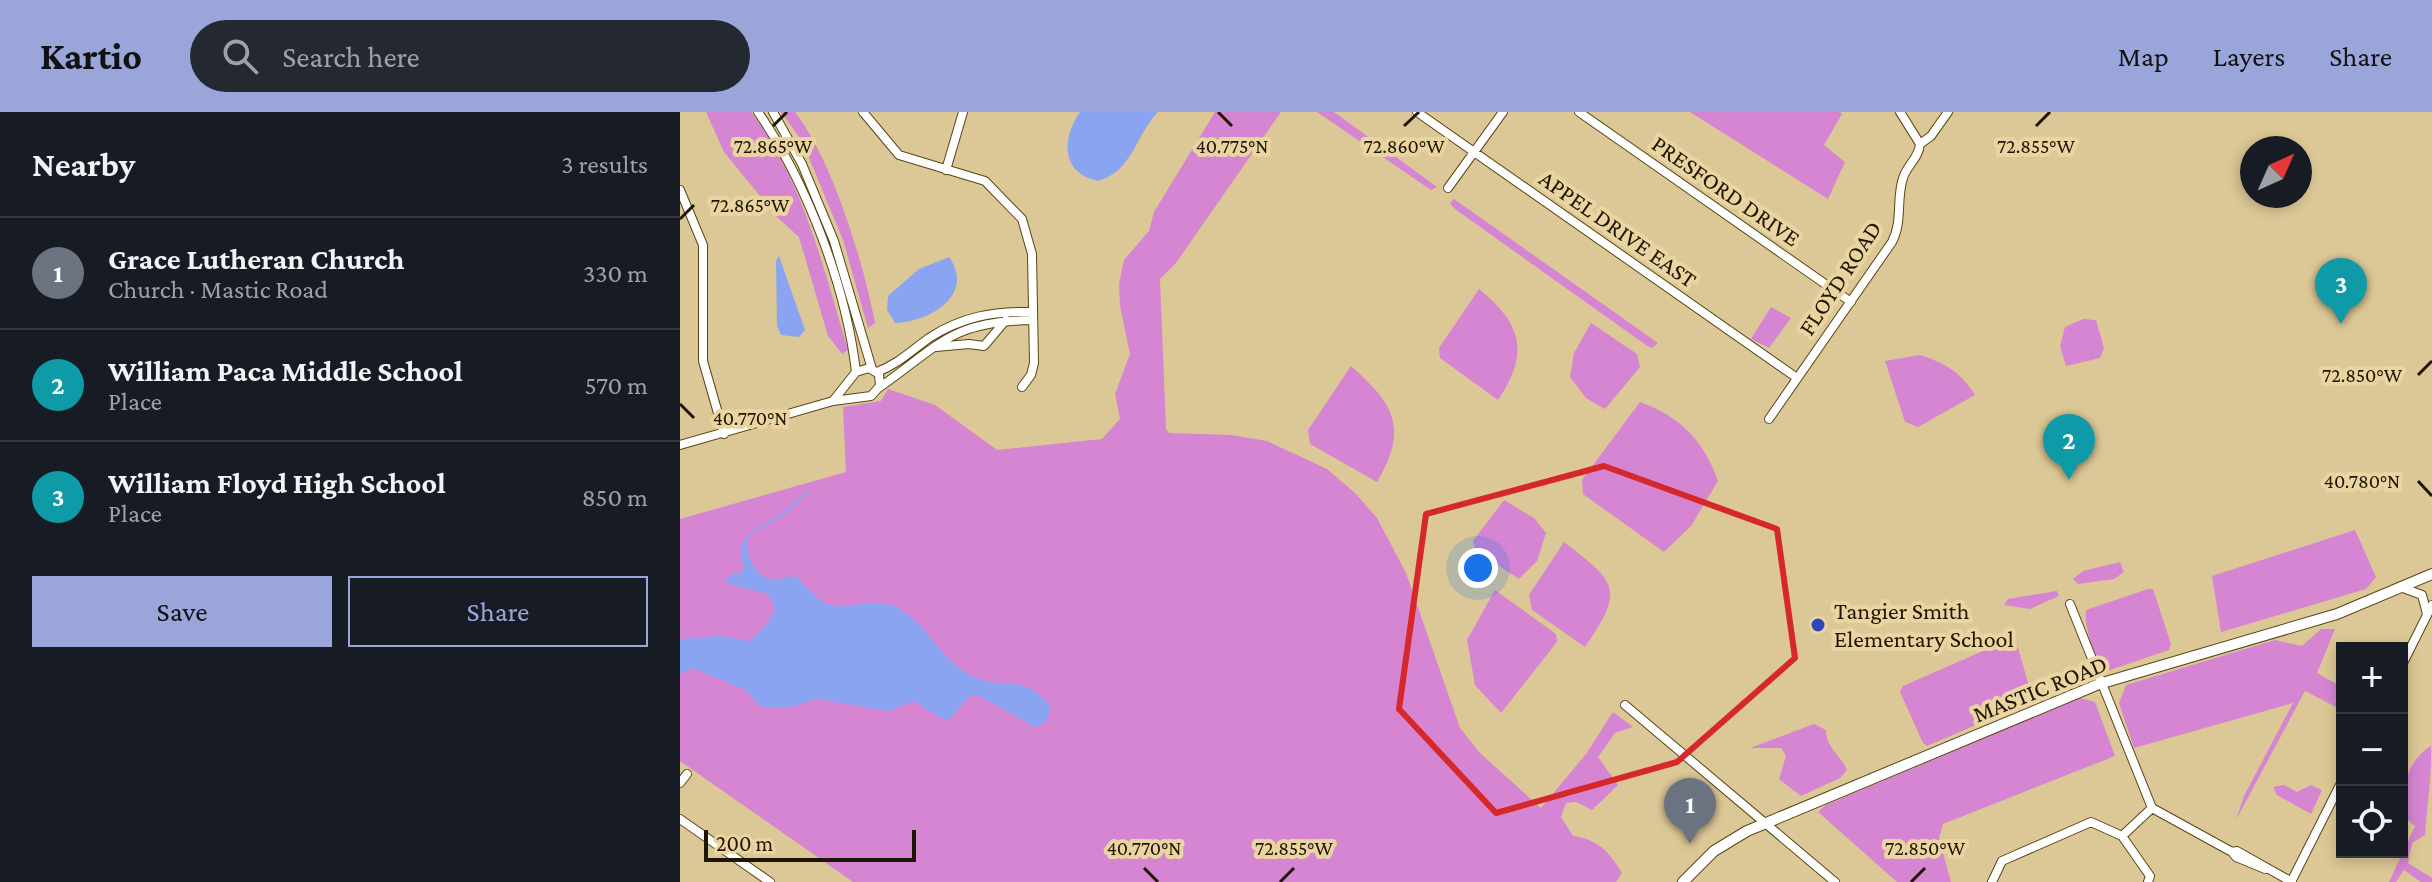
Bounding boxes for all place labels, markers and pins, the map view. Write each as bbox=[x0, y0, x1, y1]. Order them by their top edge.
pin: 3 bbox=[2315, 258, 2367, 324]
pin: 2 bbox=[2043, 414, 2095, 480]
place label: Tangier Smith Elementary School bbox=[1834, 597, 2014, 652]
marker: Tangier Smith Elementary School bbox=[1809, 616, 1827, 634]
pin: 1 bbox=[1664, 778, 1716, 844]

